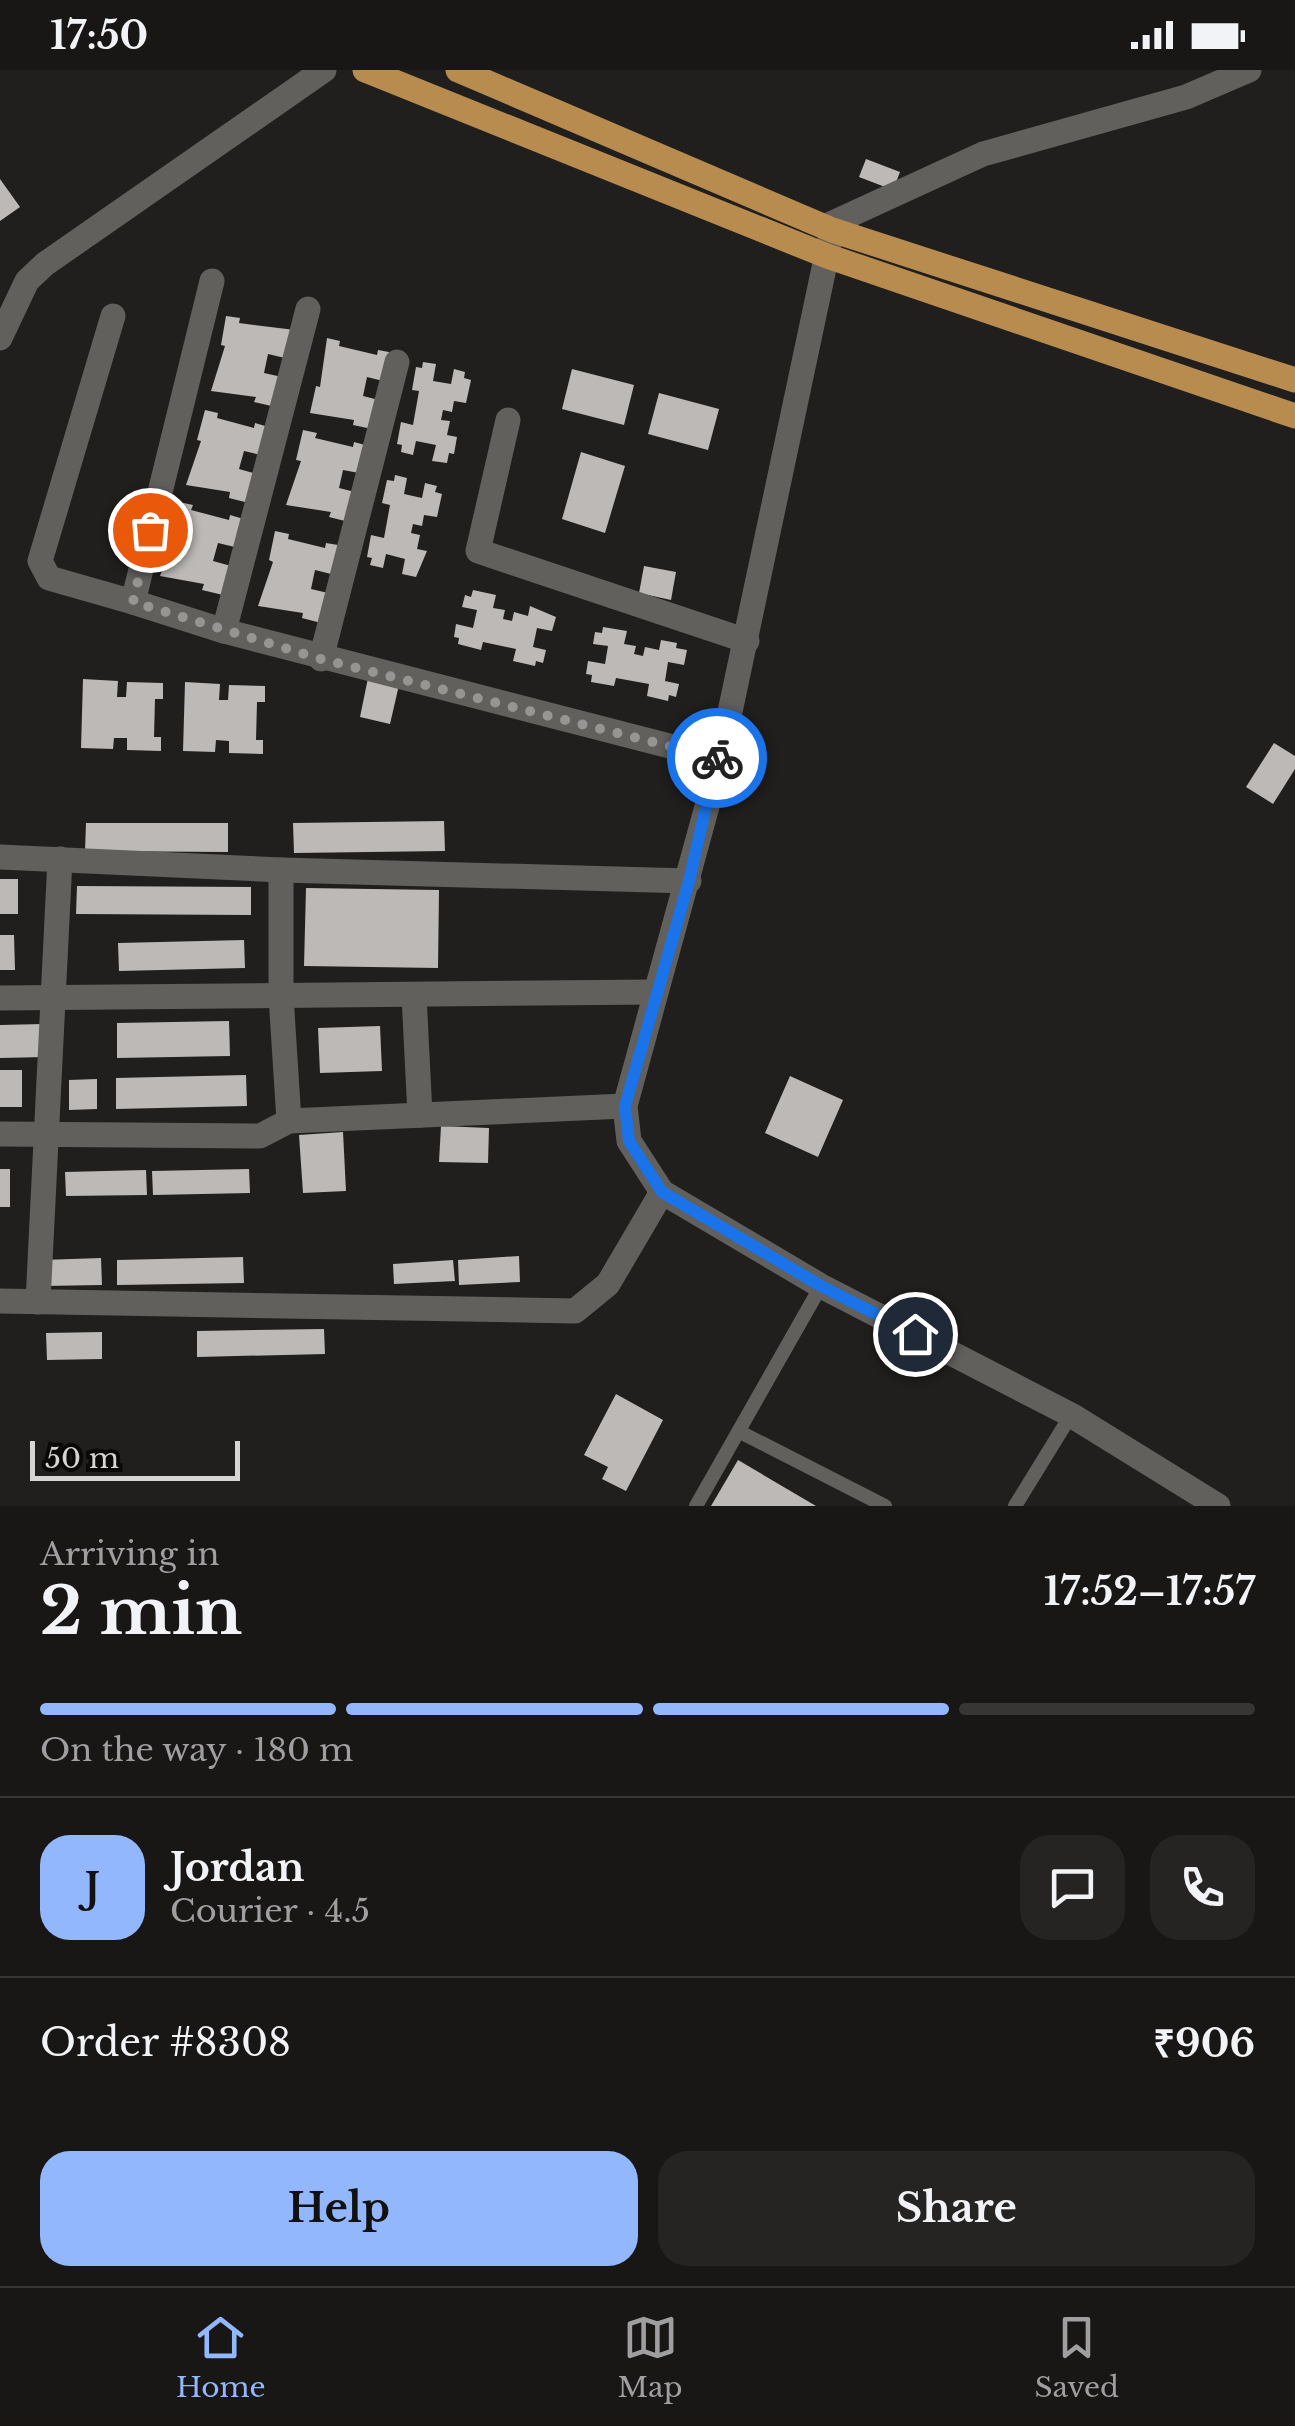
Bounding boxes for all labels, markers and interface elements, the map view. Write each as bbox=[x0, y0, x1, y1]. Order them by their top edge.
text: 17:50 bbox=[50, 12, 148, 59]
pin bbox=[108, 488, 193, 573]
icon: bag bbox=[123, 503, 178, 558]
courier bbox=[667, 708, 767, 808]
icon: bike bbox=[690, 731, 745, 786]
pin bbox=[873, 1292, 958, 1377]
icon: home bbox=[888, 1307, 943, 1362]
scale bar bbox=[30, 1436, 240, 1480]
text: 50 m bbox=[45, 1441, 119, 1476]
text: Arriving in bbox=[40, 1534, 219, 1574]
text: 17:52–17:57 bbox=[1044, 1568, 1255, 1615]
text: 2 min bbox=[40, 1571, 242, 1652]
text: On the way · 180 m bbox=[40, 1730, 353, 1770]
button: chat bbox=[1020, 1835, 1125, 1940]
button: phone bbox=[1150, 1835, 1255, 1940]
text: Jordan bbox=[170, 1844, 304, 1891]
text: J bbox=[85, 1864, 100, 1911]
text: Courier · 4.5 bbox=[170, 1891, 370, 1931]
text: Order #8308 bbox=[40, 2019, 291, 2066]
text: ₹906 bbox=[1153, 2020, 1255, 2067]
button: Help bbox=[40, 2151, 638, 2266]
button: Share bbox=[658, 2151, 1255, 2266]
tab: Home bbox=[176, 2310, 266, 2405]
tab: Map bbox=[618, 2310, 683, 2405]
tab: Saved bbox=[1035, 2310, 1119, 2405]

